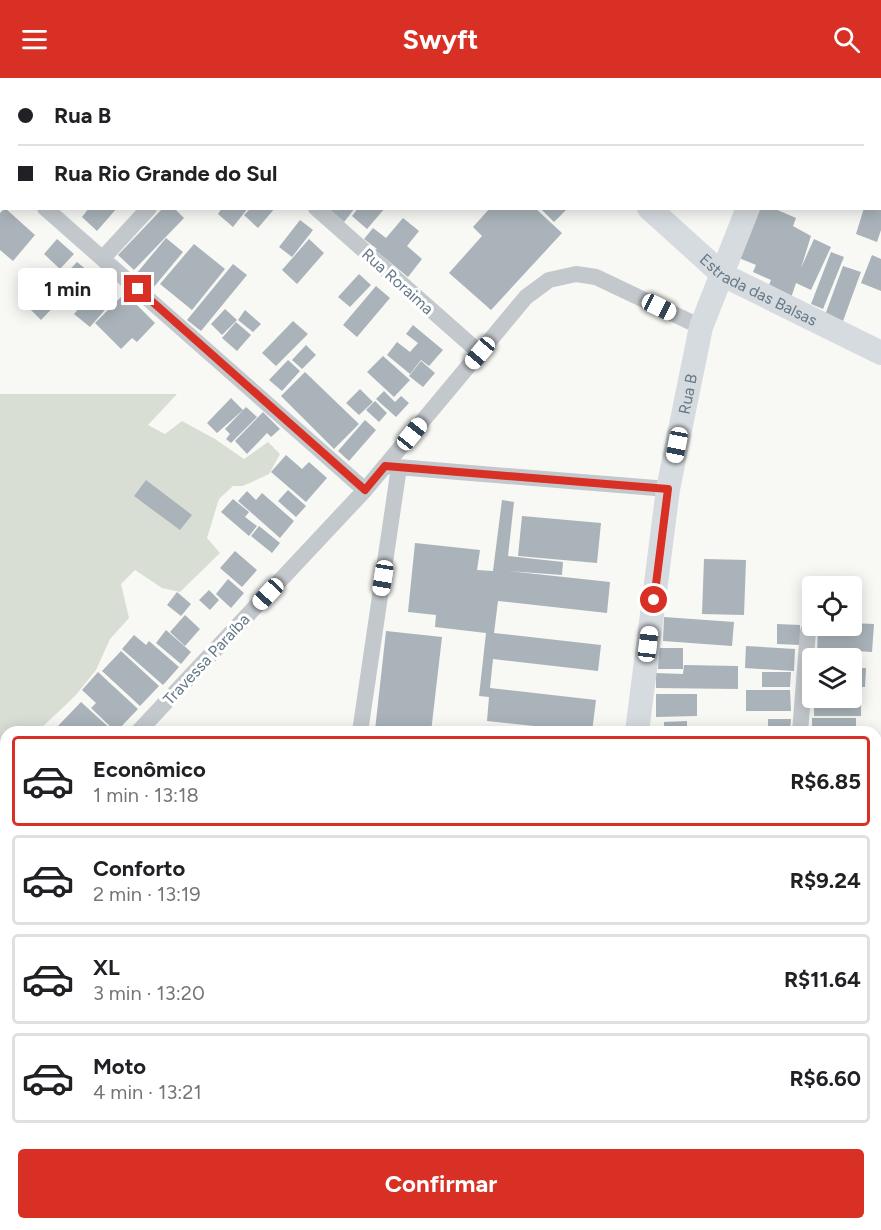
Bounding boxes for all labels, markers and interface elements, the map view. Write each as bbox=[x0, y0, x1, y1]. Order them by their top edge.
icon: menu bbox=[18, 23, 51, 56]
text: Swyft bbox=[403, 23, 478, 56]
icon: search bbox=[830, 23, 863, 56]
text: Rua B bbox=[54, 102, 111, 129]
text: Rua Rio Grande do Sul bbox=[54, 160, 277, 187]
street label: Rua Roraima bbox=[358, 244, 437, 318]
street label: Estrada das Balsas bbox=[696, 250, 820, 330]
callout: 1 min bbox=[18, 268, 117, 310]
route end bbox=[124, 275, 151, 302]
text: 1 min bbox=[44, 277, 91, 301]
car bbox=[639, 291, 679, 323]
car bbox=[462, 333, 498, 373]
street label: Rua B bbox=[674, 372, 701, 416]
car bbox=[394, 414, 430, 454]
car bbox=[665, 426, 689, 464]
car bbox=[371, 559, 395, 597]
car bbox=[249, 575, 287, 613]
map controls bbox=[802, 576, 862, 708]
button: locate bbox=[802, 576, 862, 636]
route start bbox=[640, 586, 667, 613]
street label: Travessa Paraíba bbox=[159, 610, 253, 709]
car bbox=[637, 625, 659, 663]
button: layers bbox=[802, 648, 862, 708]
icon: car bbox=[21, 754, 75, 808]
text: Econômico bbox=[93, 756, 206, 783]
text: R$6.85 bbox=[790, 768, 861, 795]
text: 1 min · 13:18 bbox=[93, 783, 199, 807]
icon: car bbox=[21, 853, 75, 907]
text: Conforto bbox=[93, 855, 185, 882]
text: R$9.24 bbox=[790, 867, 861, 894]
text: 2 min · 13:19 bbox=[93, 882, 201, 906]
icon: car bbox=[21, 952, 75, 1006]
text: XL bbox=[93, 954, 120, 981]
text: R$11.64 bbox=[784, 966, 861, 993]
text: 3 min · 13:20 bbox=[93, 981, 205, 1005]
icon: car bbox=[21, 1051, 75, 1105]
text: Moto bbox=[93, 1053, 146, 1080]
text: R$6.60 bbox=[789, 1065, 861, 1092]
text: 4 min · 13:21 bbox=[93, 1080, 202, 1104]
button: Confirmar bbox=[18, 1149, 864, 1218]

